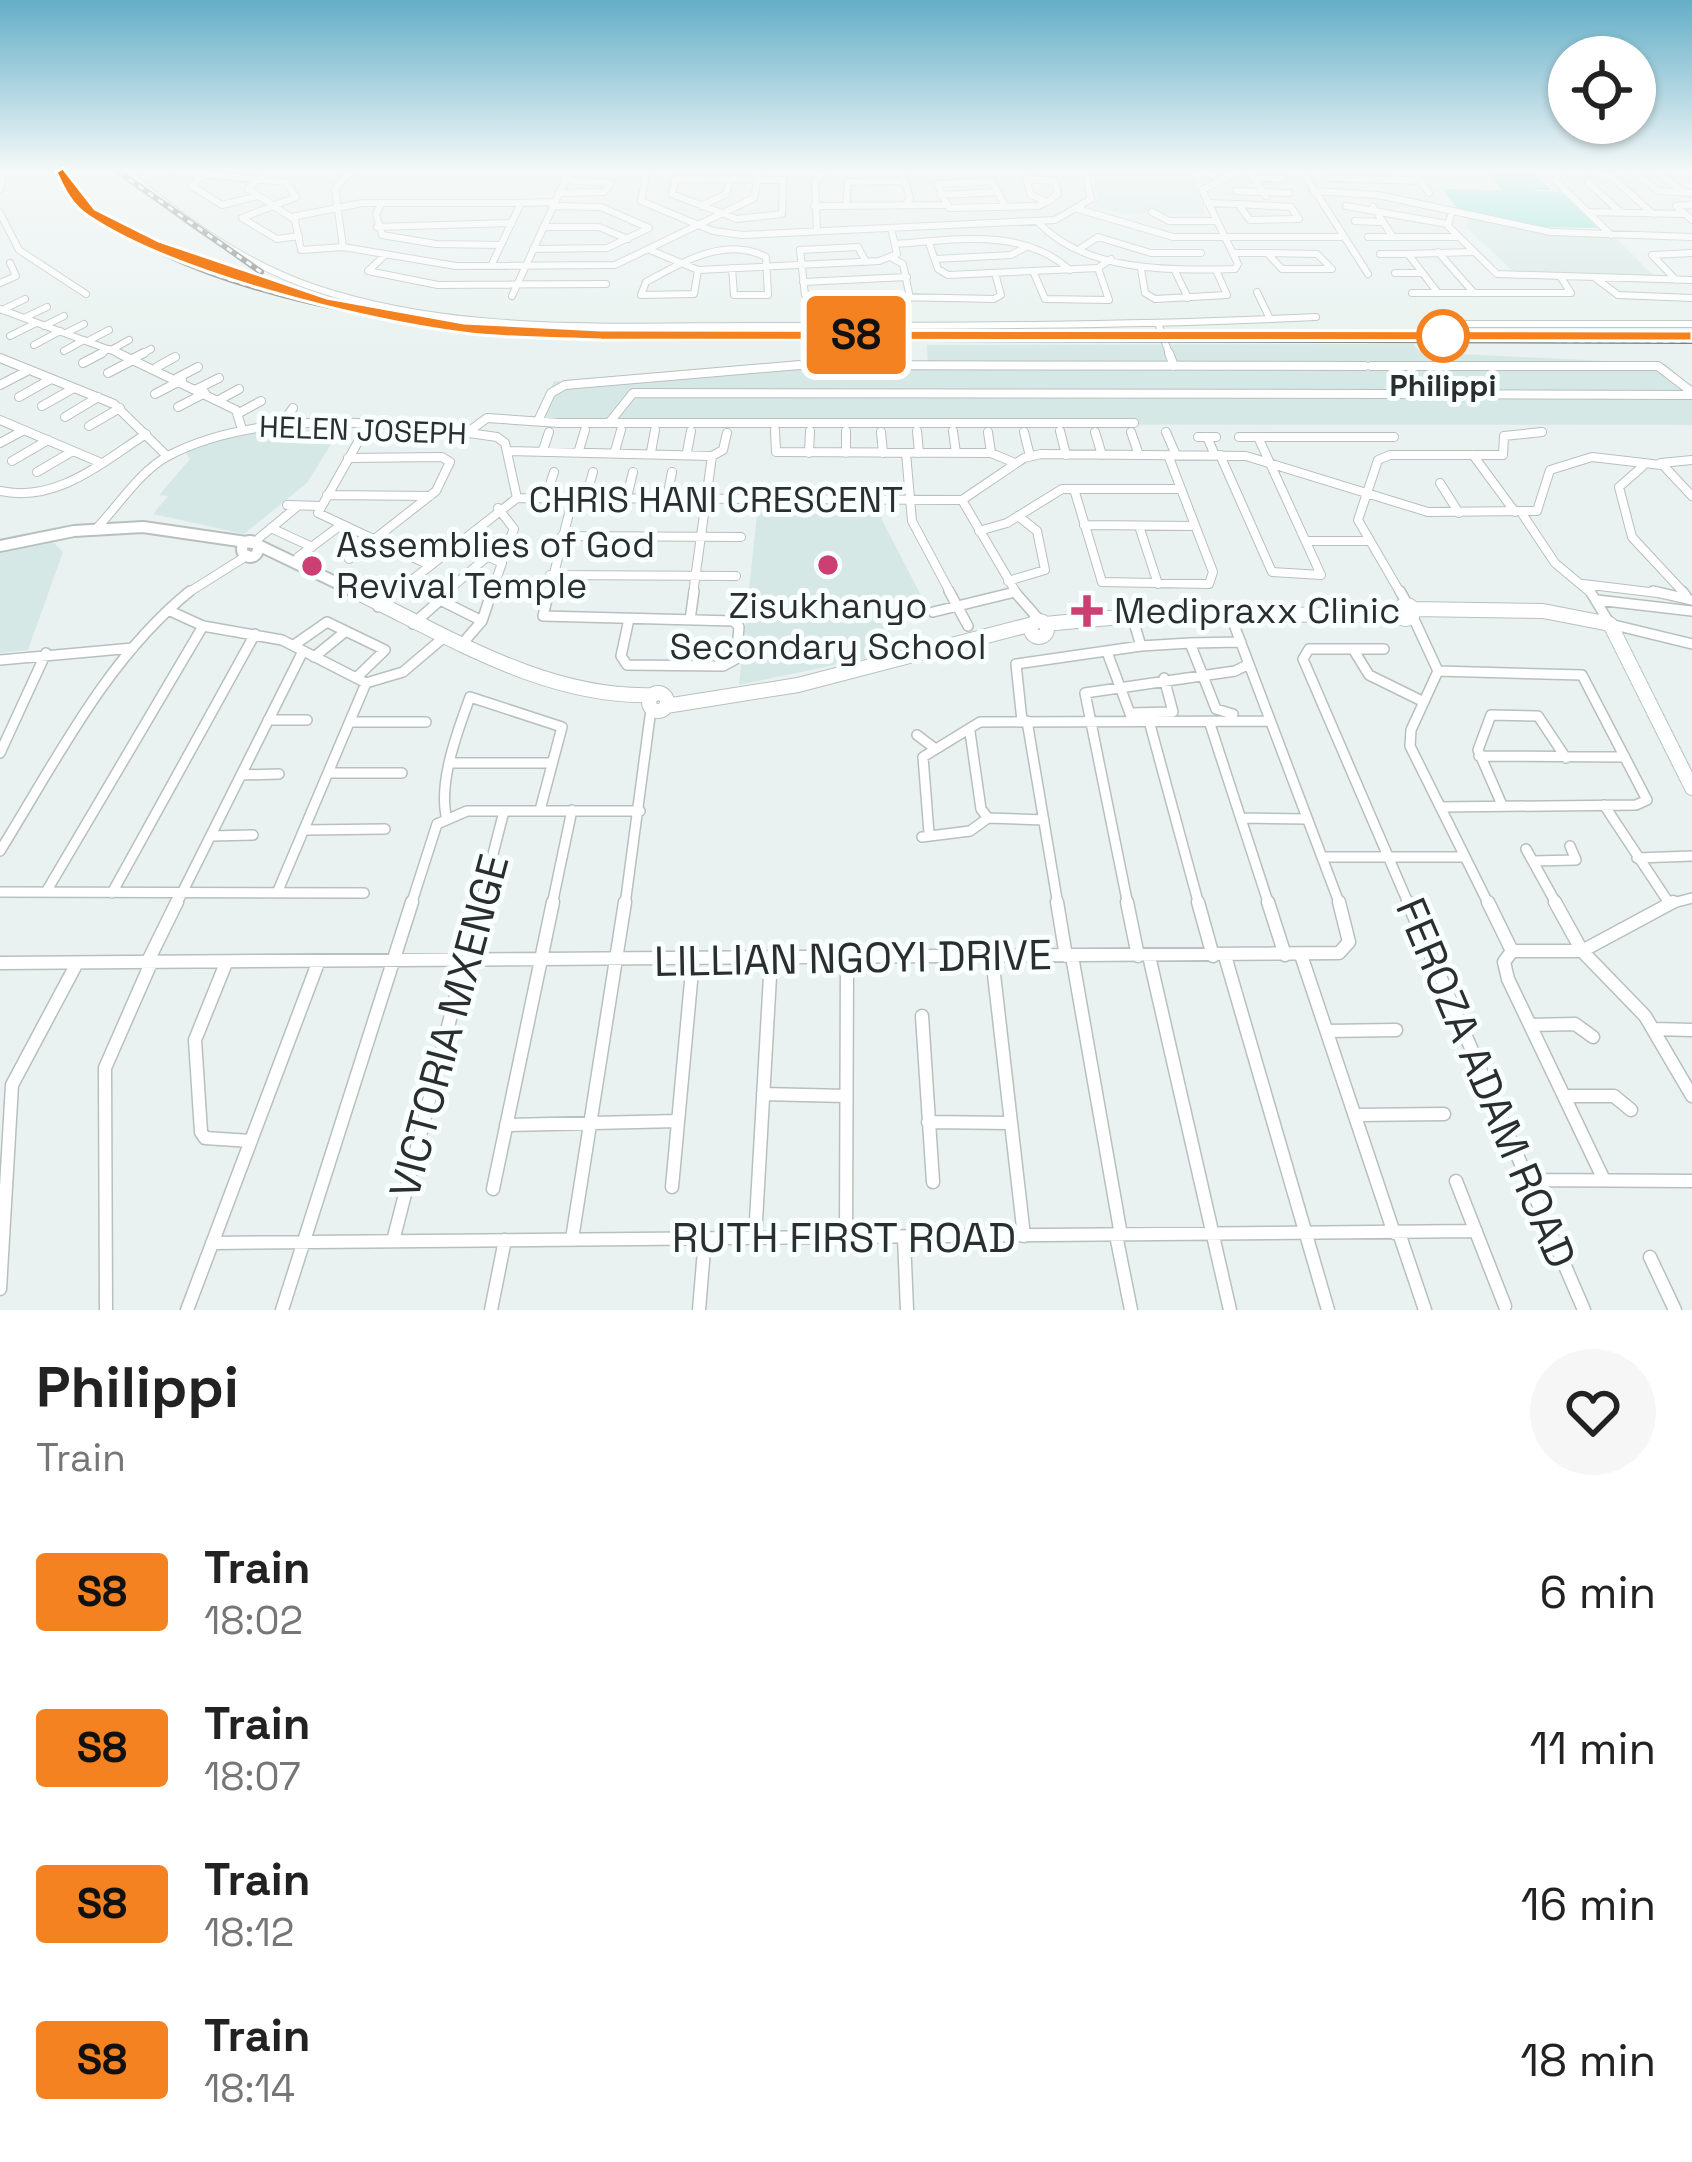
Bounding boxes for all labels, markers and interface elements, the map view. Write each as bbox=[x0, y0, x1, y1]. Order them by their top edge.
map controls bbox=[1548, 36, 1656, 144]
button: locate bbox=[1548, 36, 1656, 144]
line badge: S8 bbox=[802, 296, 910, 374]
text: S8 bbox=[831, 308, 881, 361]
marker: Philippi bbox=[1418, 311, 1468, 361]
place label: Philippi bbox=[1390, 366, 1496, 405]
street label: HELEN JOSEPH bbox=[258, 407, 468, 453]
street label: CHRIS HANI CRESCENT bbox=[529, 477, 903, 523]
place label: Assemblies of God Revival Temple bbox=[336, 522, 655, 609]
marker: Zisukhanyo Secondary School bbox=[815, 552, 841, 578]
marker: Assemblies of God Revival Temple bbox=[299, 553, 325, 579]
place label: Zisukhanyo Secondary School bbox=[670, 583, 986, 670]
place label: Medipraxx Clinic bbox=[1114, 588, 1400, 634]
marker: Medipraxx Clinic bbox=[1071, 595, 1103, 627]
street label: VICTORIA MXENGE bbox=[378, 848, 520, 1204]
street label: FEROZA ADAM ROAD bbox=[1384, 890, 1588, 1276]
street label: LILLIAN NGOYI DRIVE bbox=[654, 928, 1052, 988]
street label: RUTH FIRST ROAD bbox=[672, 1211, 1016, 1264]
button: heart bbox=[1530, 1349, 1656, 1475]
text: Philippi bbox=[36, 1351, 239, 1424]
text: Train bbox=[36, 1433, 126, 1482]
text: Train bbox=[204, 1539, 310, 1596]
text: 6 min bbox=[1540, 1564, 1656, 1621]
text: S8 bbox=[77, 1565, 127, 1618]
text: 18:02 bbox=[204, 1596, 303, 1645]
text: Train bbox=[204, 1695, 310, 1752]
text: 11 min bbox=[1530, 1720, 1656, 1777]
text: S8 bbox=[77, 1721, 127, 1774]
text: 18:07 bbox=[204, 1752, 301, 1801]
text: Train bbox=[204, 1851, 310, 1908]
text: 16 min bbox=[1521, 1876, 1656, 1933]
text: S8 bbox=[77, 1877, 127, 1930]
text: 18:12 bbox=[204, 1908, 294, 1957]
text: Train bbox=[204, 2007, 310, 2064]
text: 18 min bbox=[1520, 2032, 1656, 2089]
text: S8 bbox=[77, 2033, 127, 2086]
text: 18:14 bbox=[204, 2064, 295, 2113]

